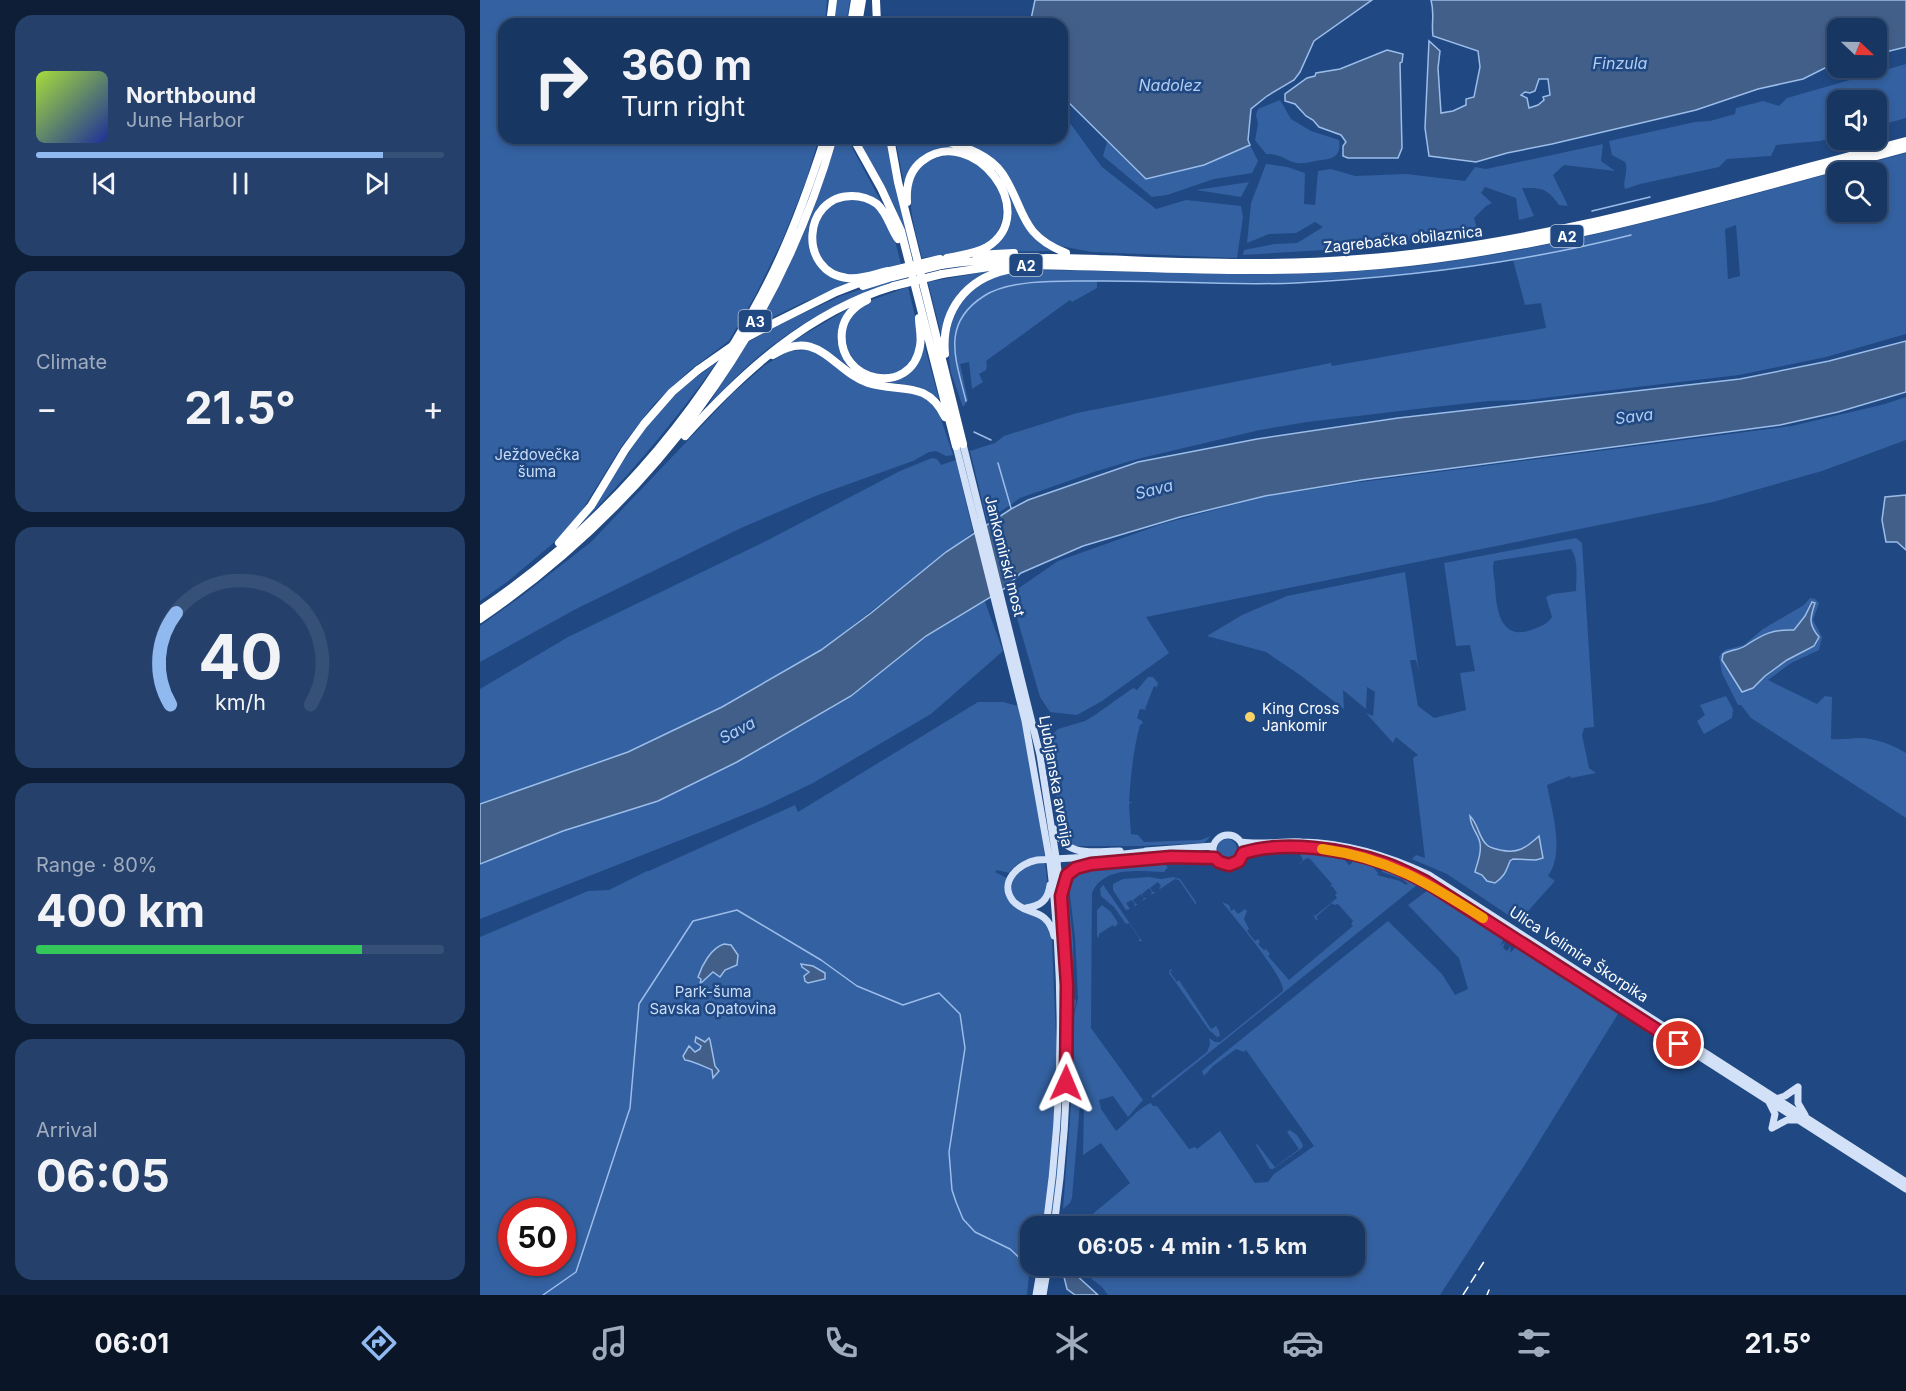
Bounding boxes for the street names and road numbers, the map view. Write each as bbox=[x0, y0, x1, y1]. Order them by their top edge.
street label: Zagrebačka obilaznica bbox=[1322, 221, 1484, 257]
road number: A2 bbox=[1550, 225, 1584, 247]
road number: A2 bbox=[1010, 254, 1042, 276]
road number: A3 bbox=[738, 310, 772, 332]
street label: Jankomirski most bbox=[981, 493, 1029, 619]
street label: Ljubljanska avenija bbox=[1035, 714, 1077, 848]
street label: Ulica Velimira Škorpika bbox=[1506, 902, 1652, 1006]

